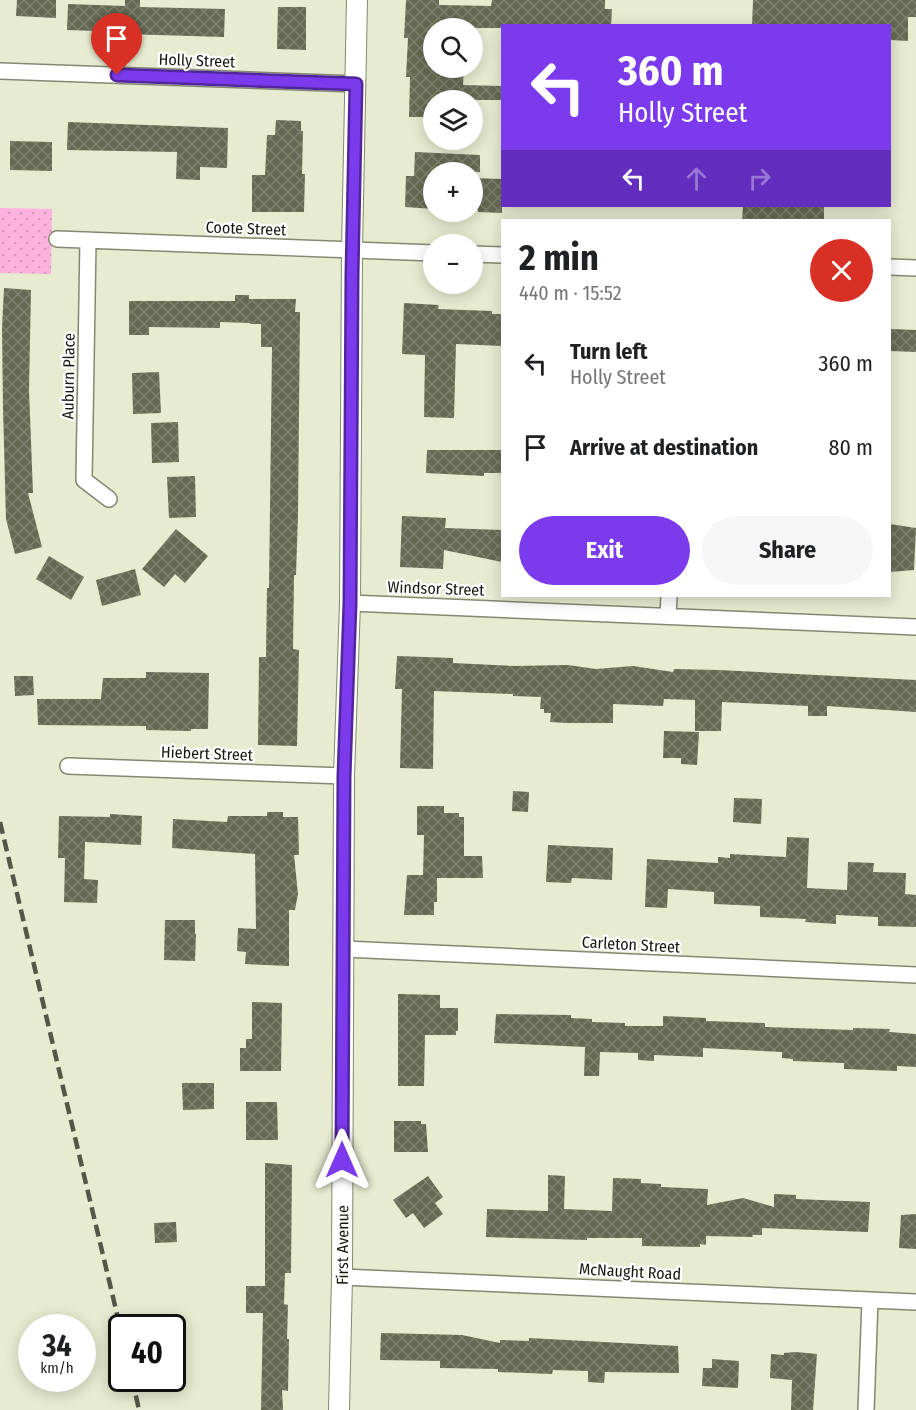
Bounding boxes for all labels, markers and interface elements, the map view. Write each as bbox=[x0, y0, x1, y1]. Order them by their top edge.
pin bbox=[91, 13, 142, 75]
map controls bbox=[423, 18, 483, 294]
button: search bbox=[423, 18, 483, 78]
icon: arrive bbox=[100, 22, 133, 55]
text: 360 m bbox=[618, 46, 724, 96]
icon: left bbox=[519, 48, 597, 126]
street label: Holly Street bbox=[158, 50, 236, 71]
button: layers bbox=[423, 90, 483, 150]
text: Holly Street bbox=[618, 97, 747, 129]
button: + bbox=[423, 162, 483, 222]
icon: left bbox=[617, 162, 650, 195]
icon: ahead bbox=[680, 162, 713, 195]
icon: right bbox=[743, 162, 776, 195]
street label: Coote Street bbox=[205, 218, 287, 239]
button: − bbox=[423, 234, 483, 294]
text: 2 min bbox=[519, 236, 599, 280]
button: close bbox=[810, 239, 873, 302]
text: 440 m · 15:52 bbox=[519, 281, 622, 305]
street label: Auburn Place bbox=[58, 333, 79, 419]
text: Turn left bbox=[570, 338, 648, 365]
icon: left bbox=[519, 347, 552, 380]
text: 360 m bbox=[819, 350, 873, 377]
text: Holly Street bbox=[570, 365, 666, 389]
icon: arrive bbox=[519, 431, 552, 464]
text: Arrive at destination bbox=[570, 434, 758, 461]
text: 80 m bbox=[828, 434, 873, 461]
button: Exit bbox=[519, 516, 690, 585]
button: Share bbox=[702, 516, 873, 585]
street label: Windsor Street bbox=[387, 577, 486, 600]
street label: Hiebert Street bbox=[161, 742, 254, 765]
street label: Carleton Street bbox=[581, 932, 681, 957]
position arrow bbox=[310, 1128, 374, 1192]
street label: First Avenue bbox=[333, 1205, 352, 1285]
street label: McNaught Road bbox=[578, 1259, 682, 1284]
speed limit sign: 40 bbox=[108, 1314, 186, 1392]
text: 34 bbox=[42, 1328, 72, 1364]
text: km/h bbox=[40, 1359, 74, 1377]

